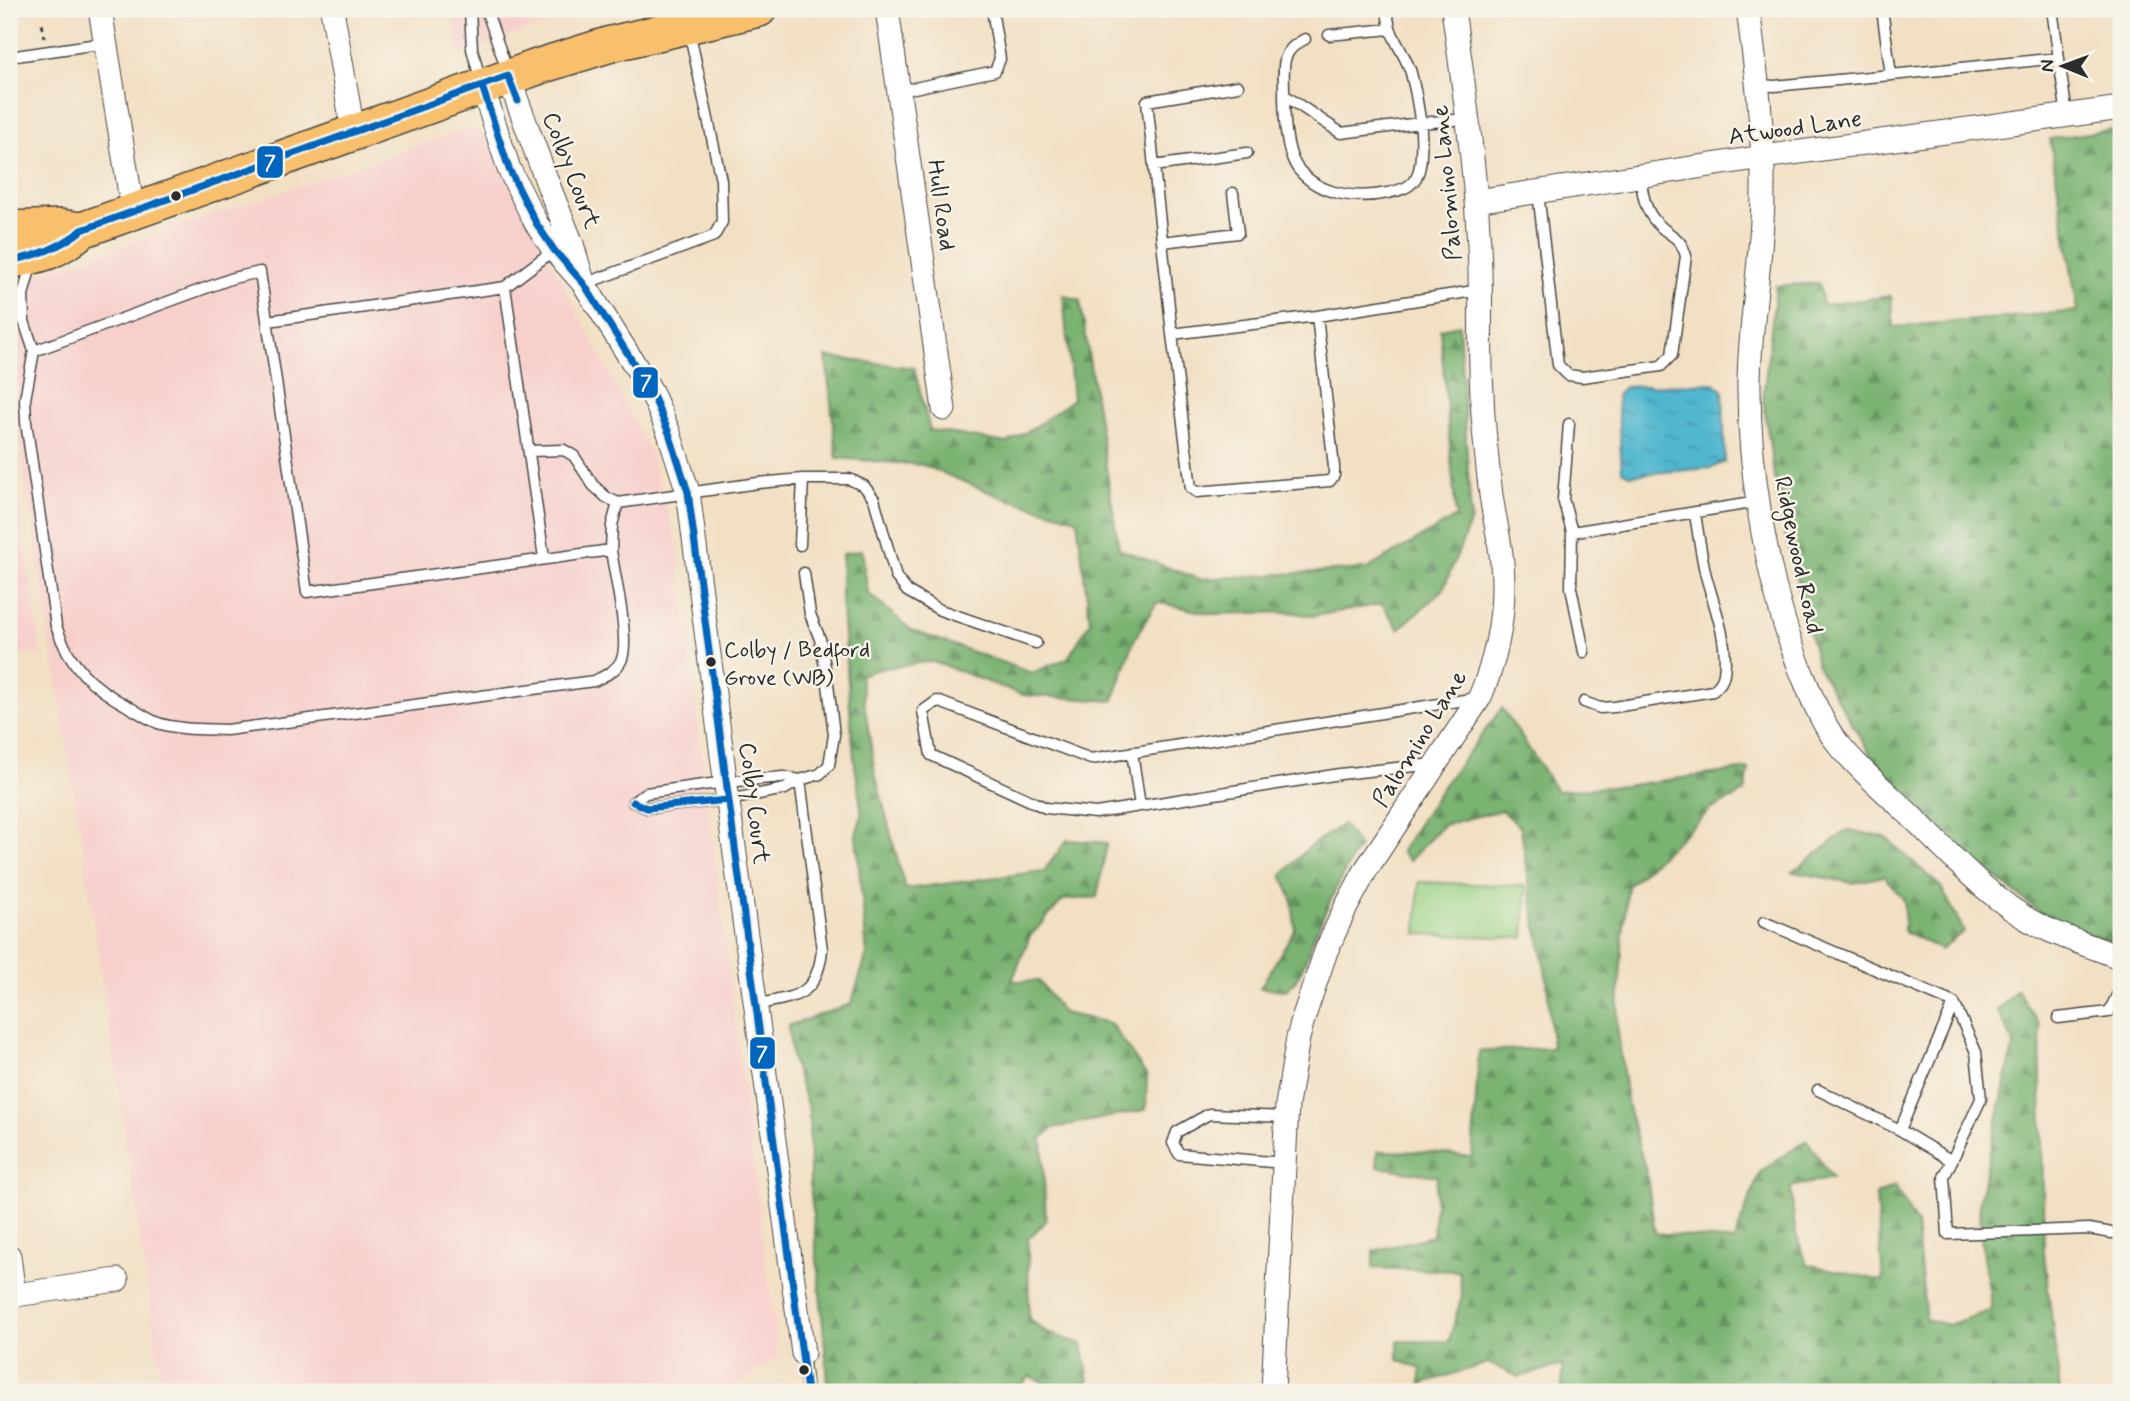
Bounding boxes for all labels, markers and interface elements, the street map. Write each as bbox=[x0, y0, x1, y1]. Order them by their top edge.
north arrow bbox=[2028, 32, 2098, 102]
text: N bbox=[2035, 59, 2060, 72]
street label: Palomino Lane bbox=[1425, 104, 1470, 262]
street label: Atwood Lane bbox=[1727, 104, 1864, 153]
street label: Colby Court bbox=[534, 108, 607, 233]
line badge: 7 bbox=[256, 145, 284, 179]
text: 7 bbox=[264, 151, 276, 176]
street label: Hull Road bbox=[919, 158, 962, 253]
unlabelled marker bbox=[169, 189, 183, 203]
line badge: 7 bbox=[632, 366, 659, 399]
text: 7 bbox=[640, 371, 652, 396]
street label: Ridgewood Road bbox=[1764, 474, 1829, 637]
place label: Colby / Bedford Grove (WB) bbox=[724, 637, 870, 693]
marker: Colby / Bedford Grove (WB) bbox=[704, 655, 718, 669]
street label: Palomino Lane bbox=[1366, 664, 1475, 813]
street label: Colby Court bbox=[731, 741, 776, 866]
line badge: 7 bbox=[749, 1036, 776, 1070]
text: 7 bbox=[756, 1042, 768, 1067]
unlabelled marker bbox=[797, 1363, 811, 1377]

